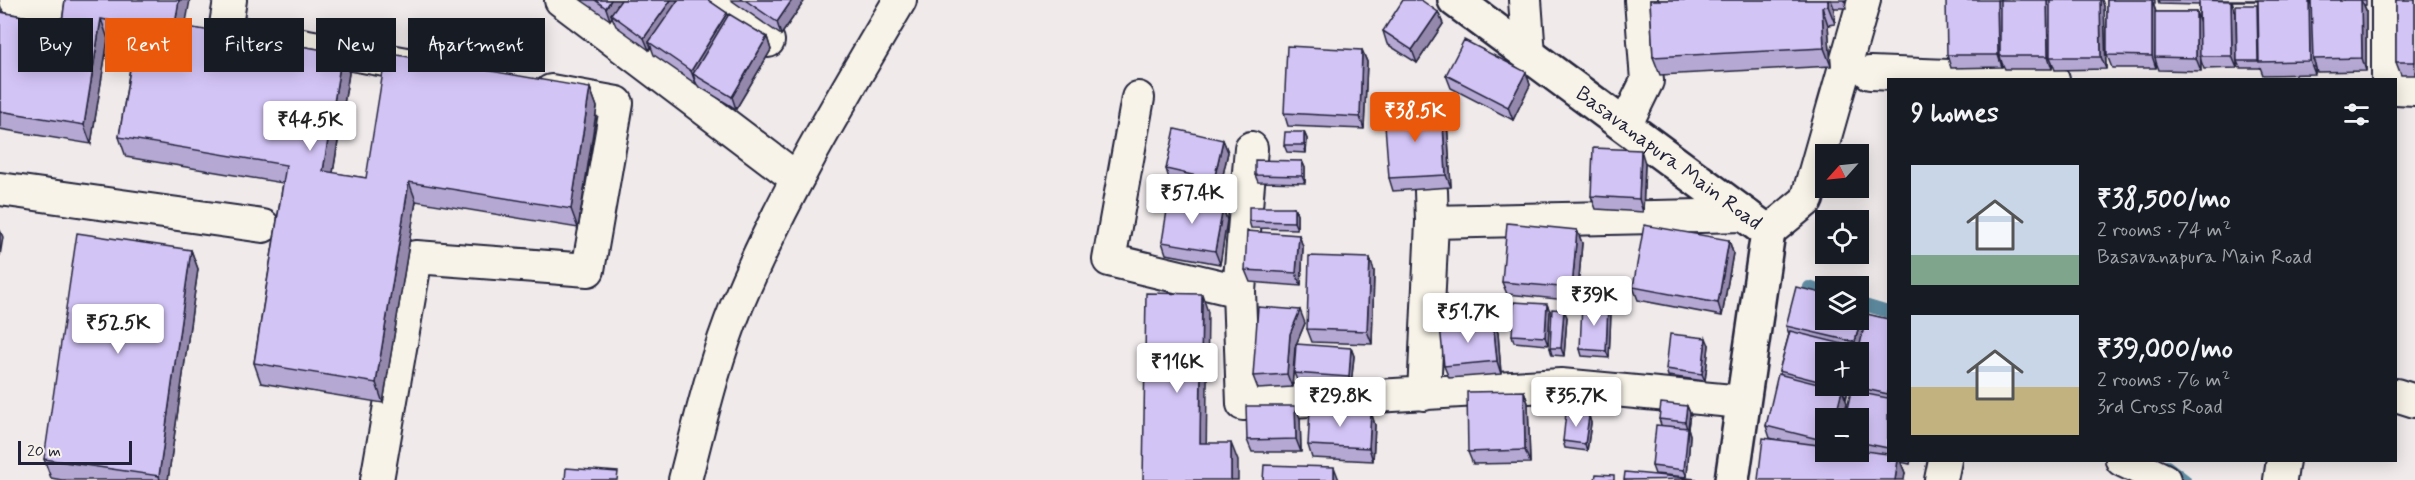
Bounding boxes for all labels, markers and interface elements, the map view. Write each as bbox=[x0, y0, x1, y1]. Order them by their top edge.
chip: Buy bbox=[18, 18, 93, 72]
chip: Rent bbox=[105, 18, 192, 72]
chip: Filters bbox=[204, 18, 304, 72]
chip: New bbox=[316, 18, 396, 72]
chip: Apartment bbox=[408, 18, 545, 72]
street label: Basavanapura Main Road bbox=[1570, 80, 1768, 237]
pin: ₹38.5K bbox=[1366, 92, 1464, 143]
text: 9 homes bbox=[1911, 97, 1999, 131]
text: ₹38.5K bbox=[1384, 98, 1446, 125]
icon: filters bbox=[2340, 98, 2373, 131]
pin: ₹44.5K bbox=[261, 101, 359, 152]
text: ₹44.5K bbox=[277, 107, 343, 134]
north arrow bbox=[1815, 144, 1869, 198]
map controls bbox=[1815, 144, 1869, 462]
pin: ₹57.4K bbox=[1143, 174, 1241, 225]
text: ₹57.4K bbox=[1160, 180, 1224, 207]
text: ₹38,500/mo bbox=[2097, 183, 2230, 217]
icon: home bbox=[1959, 189, 2031, 261]
button: locate bbox=[1815, 210, 1869, 264]
text: 2 rooms · 74 m² bbox=[2097, 217, 2231, 244]
text: Basavanapura Main Road bbox=[2097, 244, 2312, 271]
pin: ₹39K bbox=[1558, 276, 1630, 327]
button: layers bbox=[1815, 276, 1869, 330]
text: ₹39K bbox=[1571, 282, 1617, 309]
pin: ₹51.7K bbox=[1419, 293, 1517, 344]
text: ₹51.7K bbox=[1437, 299, 1499, 326]
pin: ₹52.5K bbox=[69, 304, 167, 355]
text: ₹52.5K bbox=[86, 310, 150, 337]
text: ₹39,000/mo bbox=[2097, 333, 2233, 367]
icon: home bbox=[1959, 339, 2031, 411]
button: + bbox=[1815, 342, 1869, 396]
pin: ₹116K bbox=[1135, 343, 1219, 394]
text: ₹116K bbox=[1151, 349, 1203, 376]
text: 2 rooms · 76 m² bbox=[2097, 367, 2230, 394]
pin: ₹29.8K bbox=[1291, 377, 1389, 428]
pin: ₹35.7K bbox=[1527, 377, 1625, 428]
text: ₹29.8K bbox=[1309, 383, 1371, 410]
text: ₹35.7K bbox=[1545, 383, 1607, 410]
text: 3rd Cross Road bbox=[2097, 394, 2223, 421]
button: − bbox=[1815, 408, 1869, 462]
scale bar bbox=[18, 438, 132, 466]
text: 20 m bbox=[27, 441, 61, 462]

